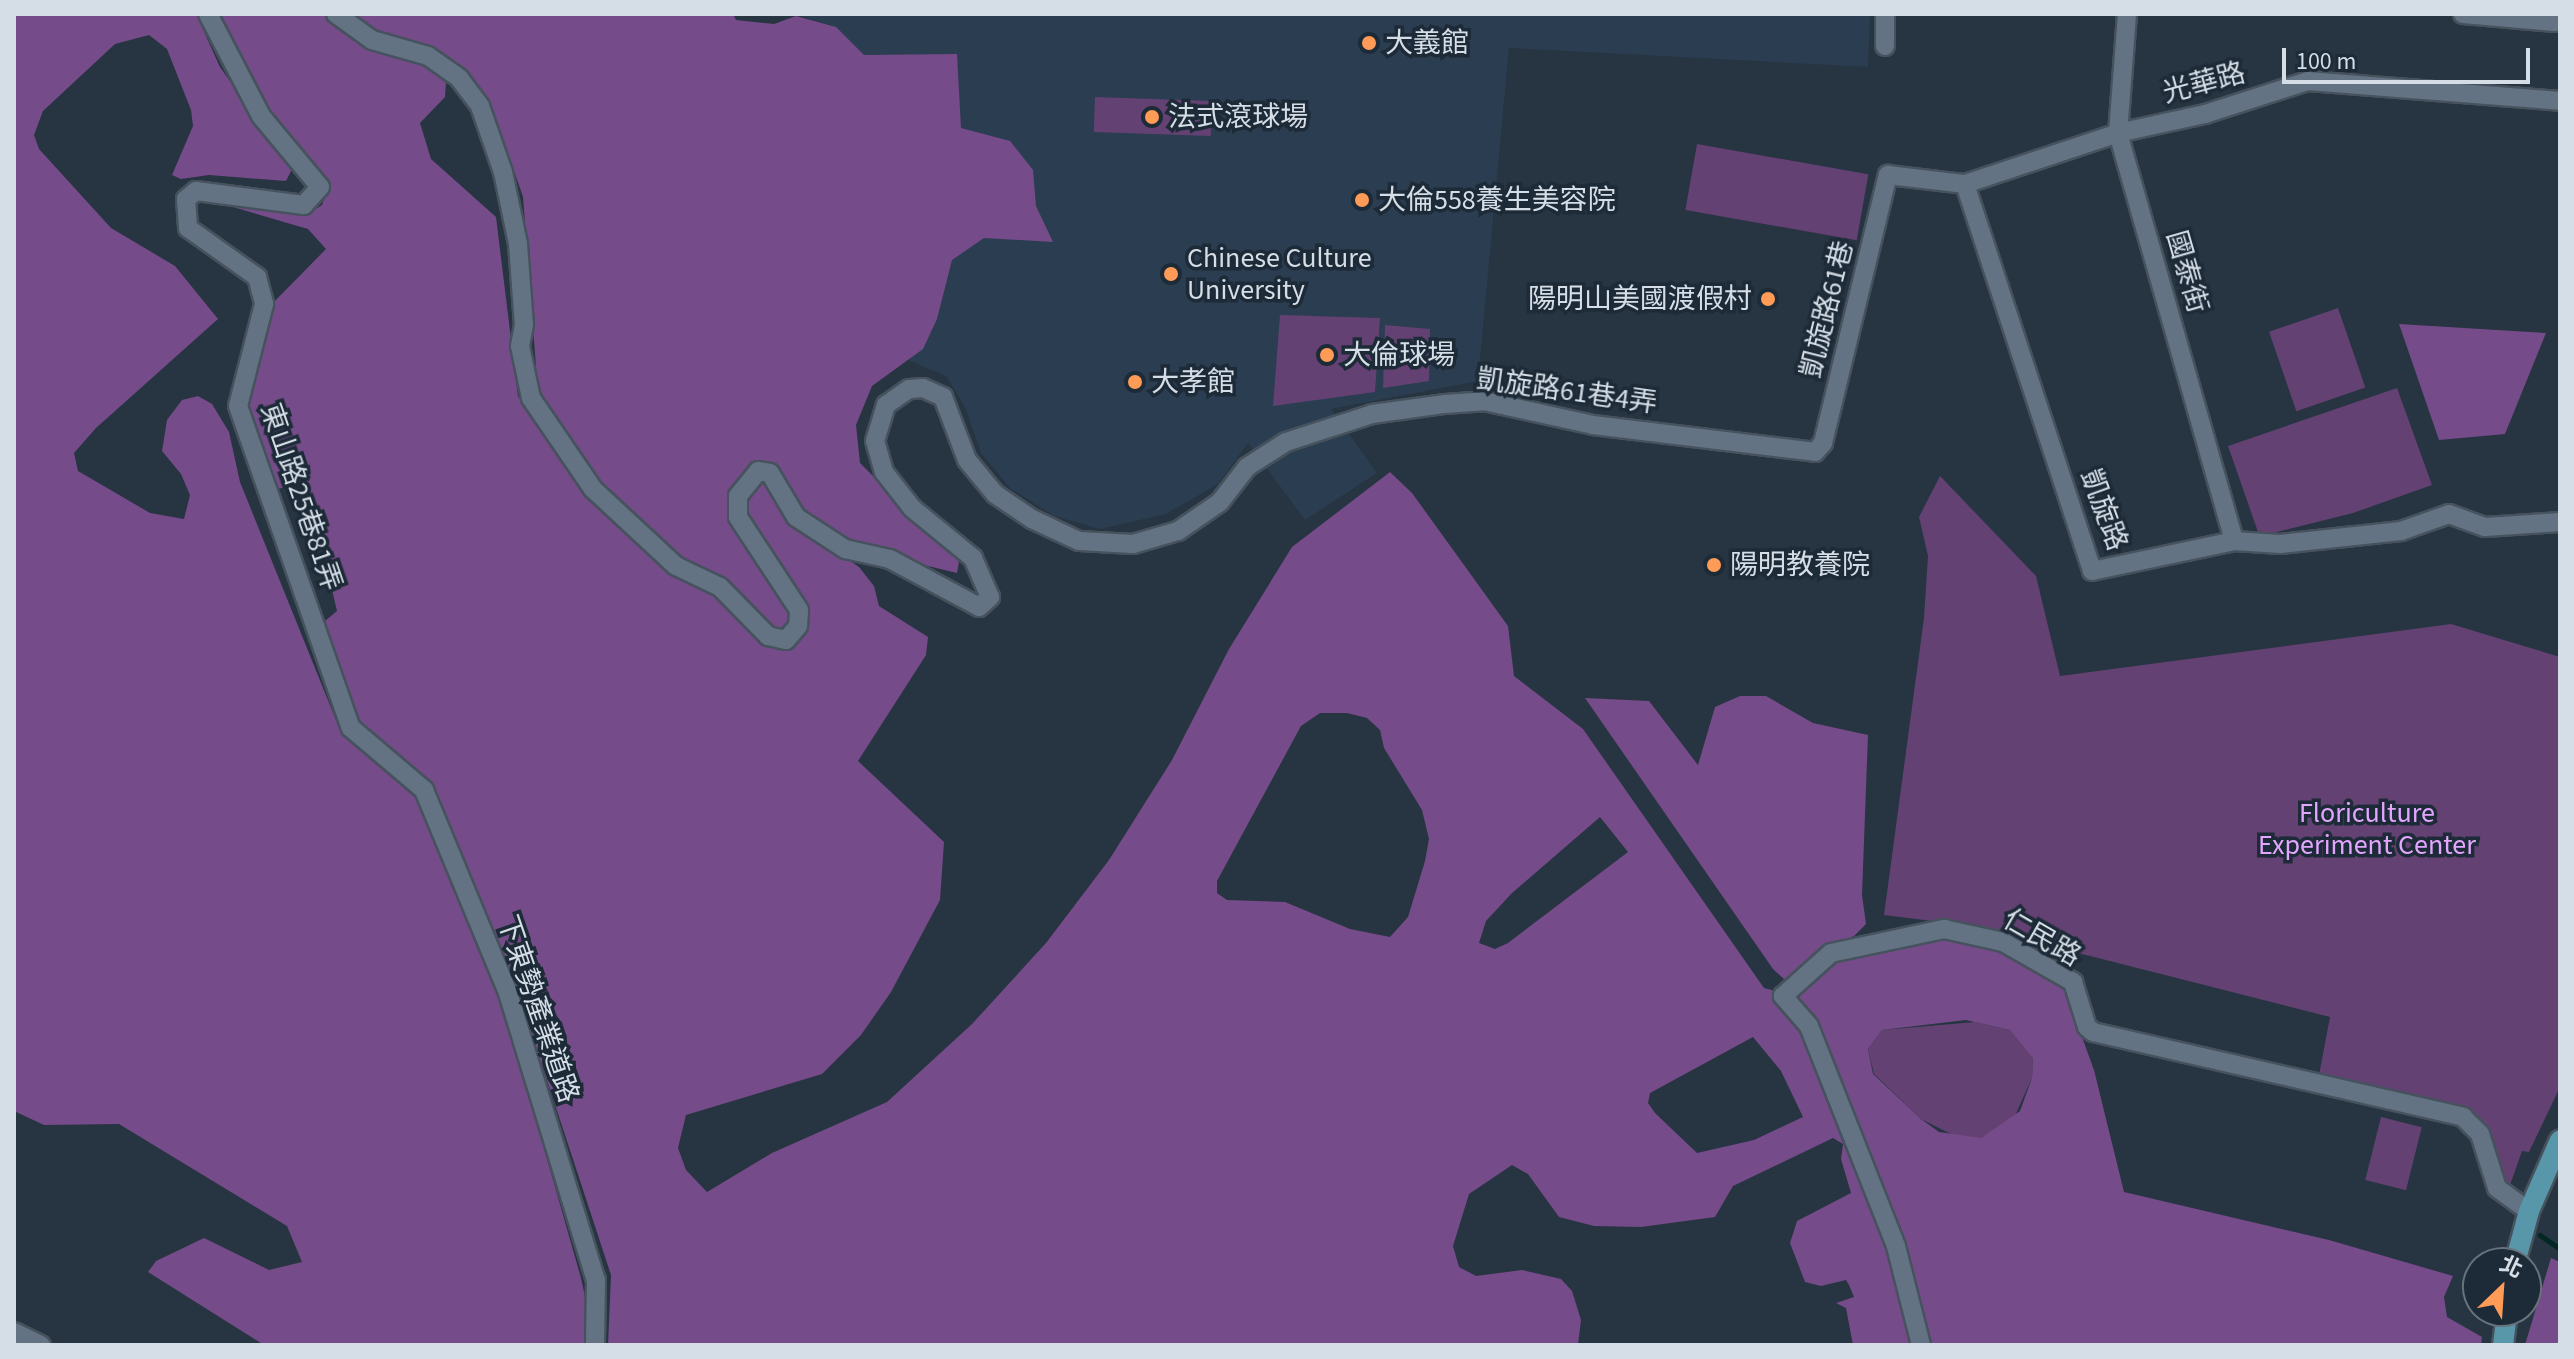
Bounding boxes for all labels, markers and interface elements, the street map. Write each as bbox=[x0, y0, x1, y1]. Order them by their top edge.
place label: 大義館 bbox=[1385, 26, 1469, 60]
scale bar bbox=[2286, 32, 2534, 82]
marker: 大義館 bbox=[1360, 34, 1378, 52]
text: 100 m bbox=[2296, 44, 2356, 79]
street label: 光華路 bbox=[2159, 56, 2249, 110]
place label: 法式滾球場 bbox=[1168, 100, 1308, 134]
marker: 法式滾球場 bbox=[1143, 108, 1161, 126]
place label: 大倫558養生美容院 bbox=[1378, 183, 1616, 217]
marker: 大倫558養生美容院 bbox=[1353, 191, 1371, 209]
street label: 國泰街 bbox=[2159, 227, 2215, 317]
street label: 凱旋路61巷 bbox=[1794, 237, 1860, 381]
place label: Chinese Culture University bbox=[1187, 241, 1372, 307]
marker: Chinese Culture University bbox=[1162, 265, 1180, 283]
place label: 陽明山美國渡假村 bbox=[1528, 282, 1752, 316]
marker: 陽明山美國渡假村 bbox=[1759, 290, 1777, 308]
place label: 大倫球場 bbox=[1343, 338, 1455, 372]
marker: 大倫球場 bbox=[1318, 346, 1336, 364]
street label: 凱旋路61巷4弄 bbox=[1475, 362, 1659, 420]
place label: 大孝館 bbox=[1151, 365, 1235, 399]
marker: 大孝館 bbox=[1126, 373, 1144, 391]
street label: 東山路25巷81弄 bbox=[253, 399, 349, 595]
street label: 凱旋路 bbox=[2074, 465, 2134, 555]
place label: 陽明教養院 bbox=[1730, 548, 1870, 582]
marker: 陽明教養院 bbox=[1705, 556, 1723, 574]
park label: Floriculture Experiment Center bbox=[2258, 796, 2476, 862]
street label: 仁民路 bbox=[1997, 902, 2087, 974]
street label: 下東勢產業道路 bbox=[490, 911, 586, 1107]
north arrow bbox=[2462, 1247, 2542, 1327]
text: 北 bbox=[2495, 1248, 2528, 1286]

